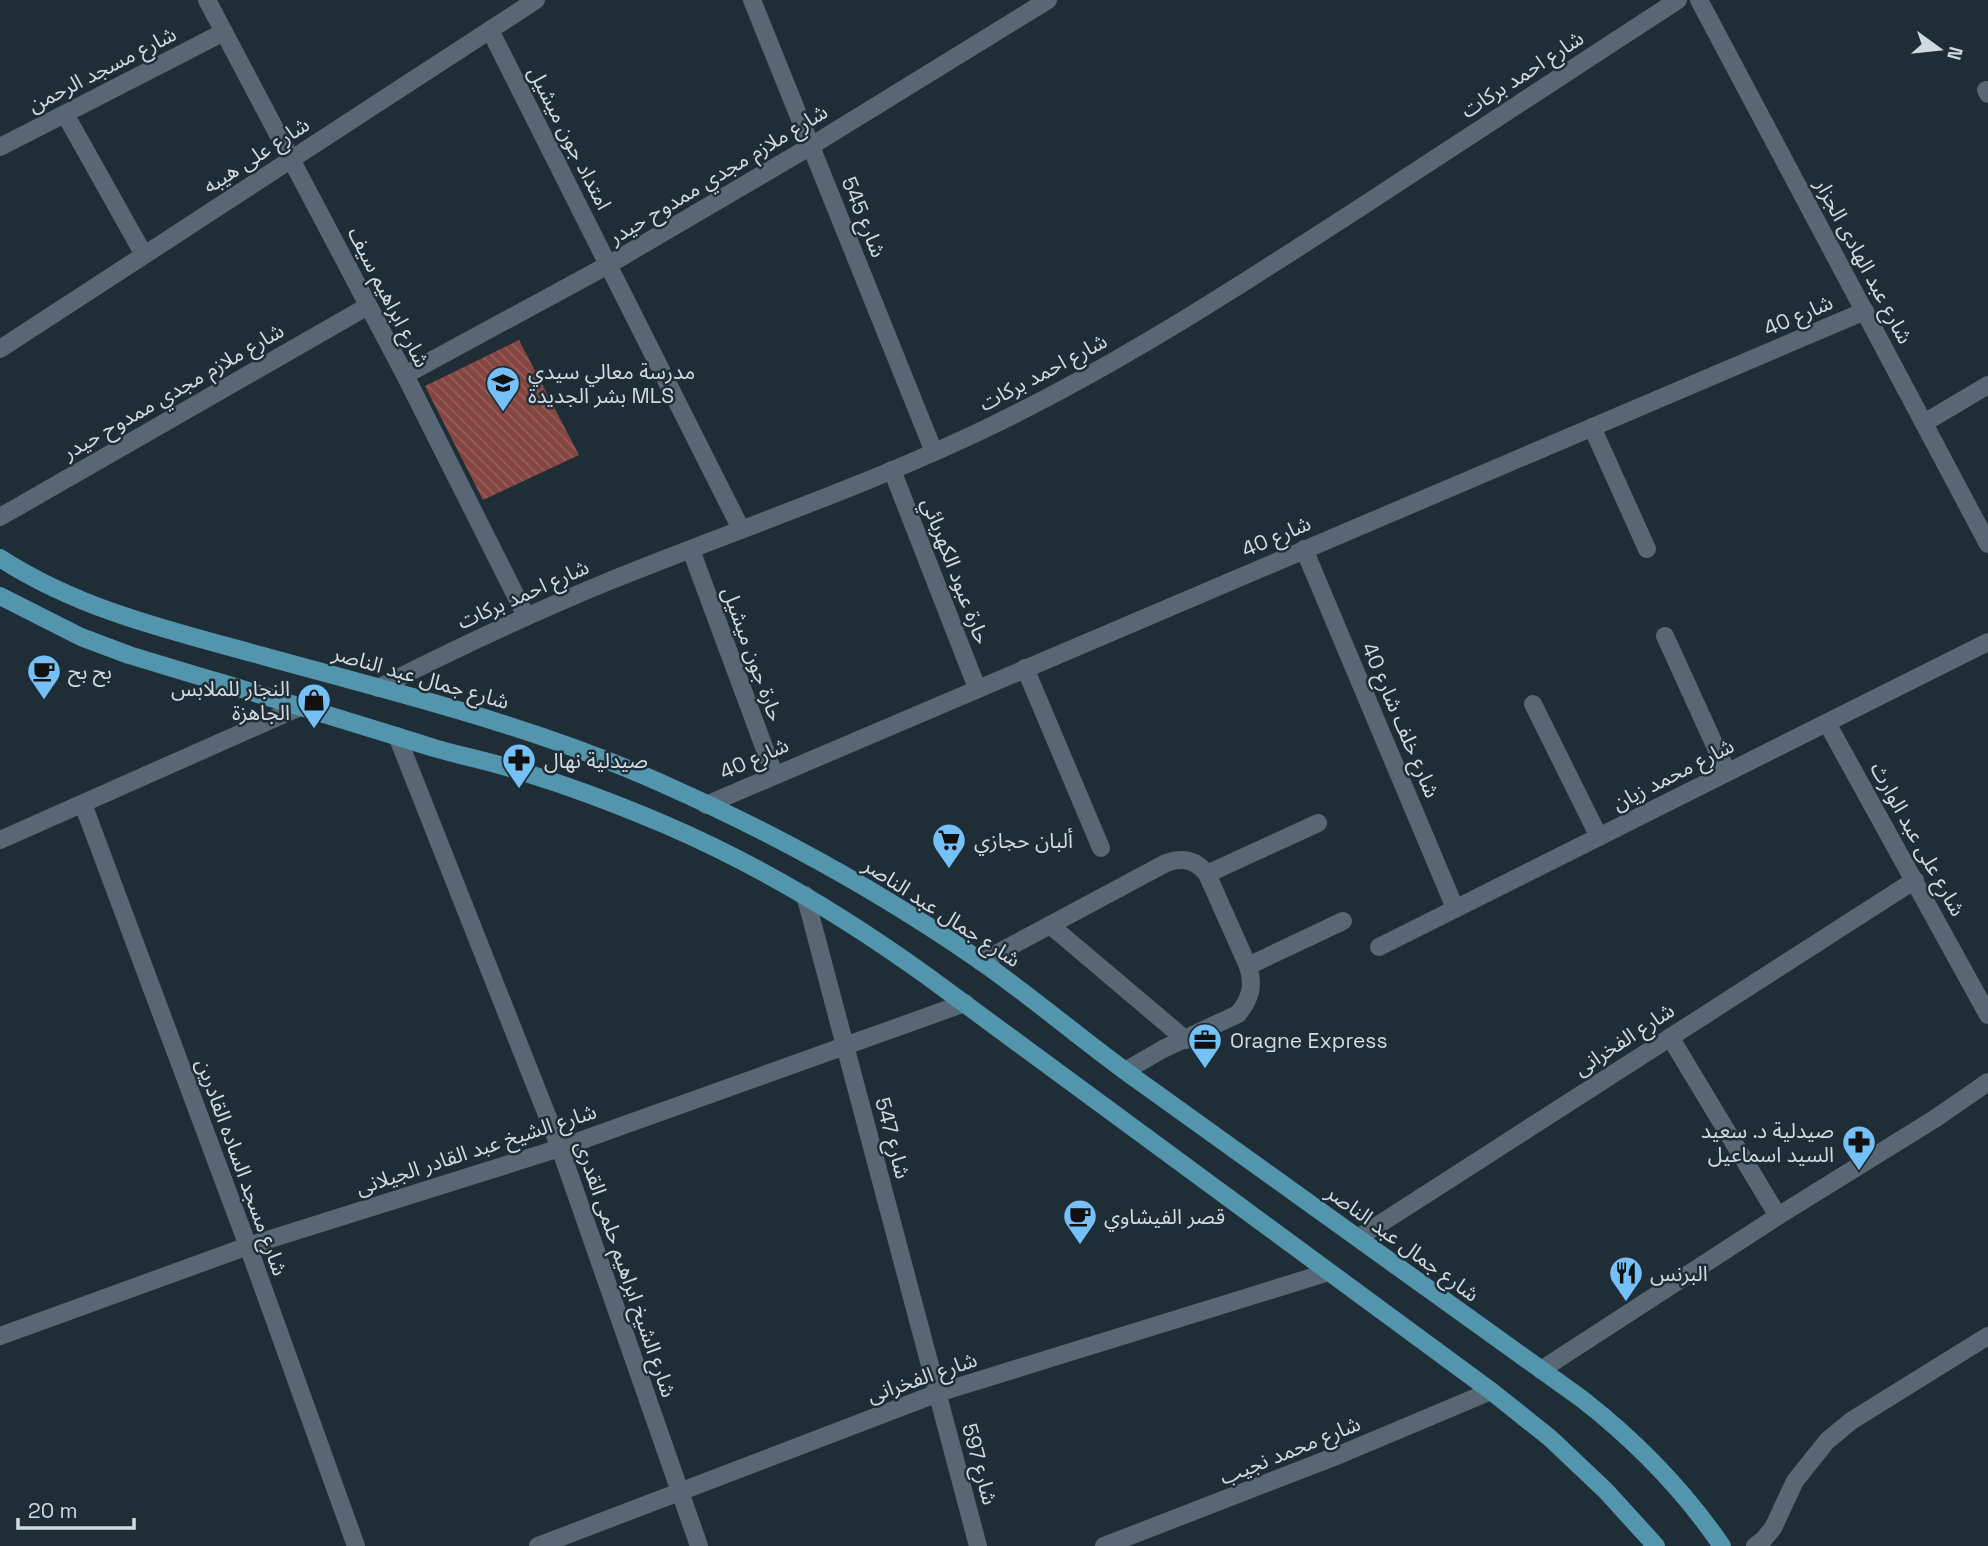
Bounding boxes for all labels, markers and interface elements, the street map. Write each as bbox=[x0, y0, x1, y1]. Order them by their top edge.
north arrow bbox=[1904, 14, 1974, 84]
street label: شارع مسجد الرحمن bbox=[23, 20, 182, 120]
street label: شارع احمد بركات bbox=[1455, 24, 1590, 125]
text: N bbox=[1941, 44, 1969, 63]
street label: امتداد جون ميشيل bbox=[522, 62, 618, 214]
street label: شارع ملازم مجدي ممدوح حيدر bbox=[603, 98, 834, 253]
street label: شارع على هيبه bbox=[198, 111, 315, 201]
street label: شارع 545 bbox=[834, 173, 892, 262]
street label: شارع عبد الهادى الجزار bbox=[1807, 173, 1919, 349]
street label: شارع ابراهيم سيف bbox=[340, 222, 436, 373]
street label: شارع 40 bbox=[1759, 288, 1838, 344]
street label: شارع ملازم مجدي ممدوح حيدر bbox=[57, 317, 290, 469]
street label: شارع احمد بركات bbox=[974, 327, 1113, 419]
place label: مدرسة معالي سيدي بشر الجديدة MLS bbox=[528, 358, 695, 409]
school or university icon: مدرسة معالي سيدي بشر الجديدة MLS bbox=[484, 364, 522, 413]
street label: حارة عبود الكهربائي bbox=[913, 494, 996, 649]
street label: شارع 40 bbox=[1237, 509, 1316, 565]
street label: شارع احمد بركات bbox=[453, 553, 594, 637]
street label: حارة جون ميشيل bbox=[716, 583, 790, 725]
street label: شارع خلف شارع 40 bbox=[1354, 638, 1446, 803]
street label: شارع جمال عبد الناصر bbox=[328, 639, 512, 717]
cafe icon: بح بح bbox=[25, 652, 63, 701]
place label: بح بح bbox=[68, 658, 112, 687]
place label: النجار للملابس الجاهزة bbox=[171, 675, 290, 726]
shop icon: النجار للملابس الجاهزة bbox=[295, 681, 333, 730]
street label: شارع 40 bbox=[715, 731, 794, 787]
street label: شارع محمد زيان bbox=[1607, 732, 1739, 818]
pharmacy icon: صيدلية نهال bbox=[500, 741, 538, 790]
place label: صيدلية نهال bbox=[544, 747, 648, 774]
street label: شارع على عبد الوارث bbox=[1863, 757, 1972, 922]
supermarket icon: ألبان حجازي bbox=[930, 821, 968, 870]
place label: ألبان حجازي bbox=[974, 827, 1073, 856]
street label: شارع جمال عبد الناصر bbox=[856, 850, 1026, 975]
street label: شارع الفخرانى bbox=[1569, 997, 1680, 1083]
office icon: Oragne Express bbox=[1186, 1021, 1224, 1070]
place label: Oragne Express bbox=[1230, 1027, 1388, 1054]
street label: شارع مسجد الساده القادرين bbox=[188, 1055, 294, 1280]
street label: شارع 547 bbox=[867, 1094, 917, 1182]
street label: شارع الشيخ عبد القادر الجيلانى bbox=[352, 1097, 600, 1203]
place label: صيدلية د. سعيد السيد اسماعيل bbox=[1701, 1117, 1834, 1168]
pharmacy icon: صيدلية د. سعيد السيد اسماعيل bbox=[1840, 1123, 1878, 1172]
street label: شارع الشيخ ابراهيم حلمى القدرى bbox=[567, 1137, 683, 1401]
street label: شارع جمال عبد الناصر bbox=[1319, 1178, 1485, 1309]
cafe icon: قصر الفيشاوي bbox=[1061, 1197, 1099, 1246]
place label: قصر الفيشاوي bbox=[1104, 1203, 1225, 1232]
restaurant icon: البرنس bbox=[1607, 1254, 1645, 1303]
place label: البرنس bbox=[1650, 1260, 1708, 1287]
street label: شارع الفخرانى bbox=[863, 1346, 981, 1410]
street label: شارع محمد نجيب bbox=[1216, 1410, 1365, 1492]
street label: شارع 597 bbox=[954, 1420, 1004, 1508]
scale bar bbox=[18, 1486, 133, 1530]
text: 20 m bbox=[28, 1497, 78, 1524]

